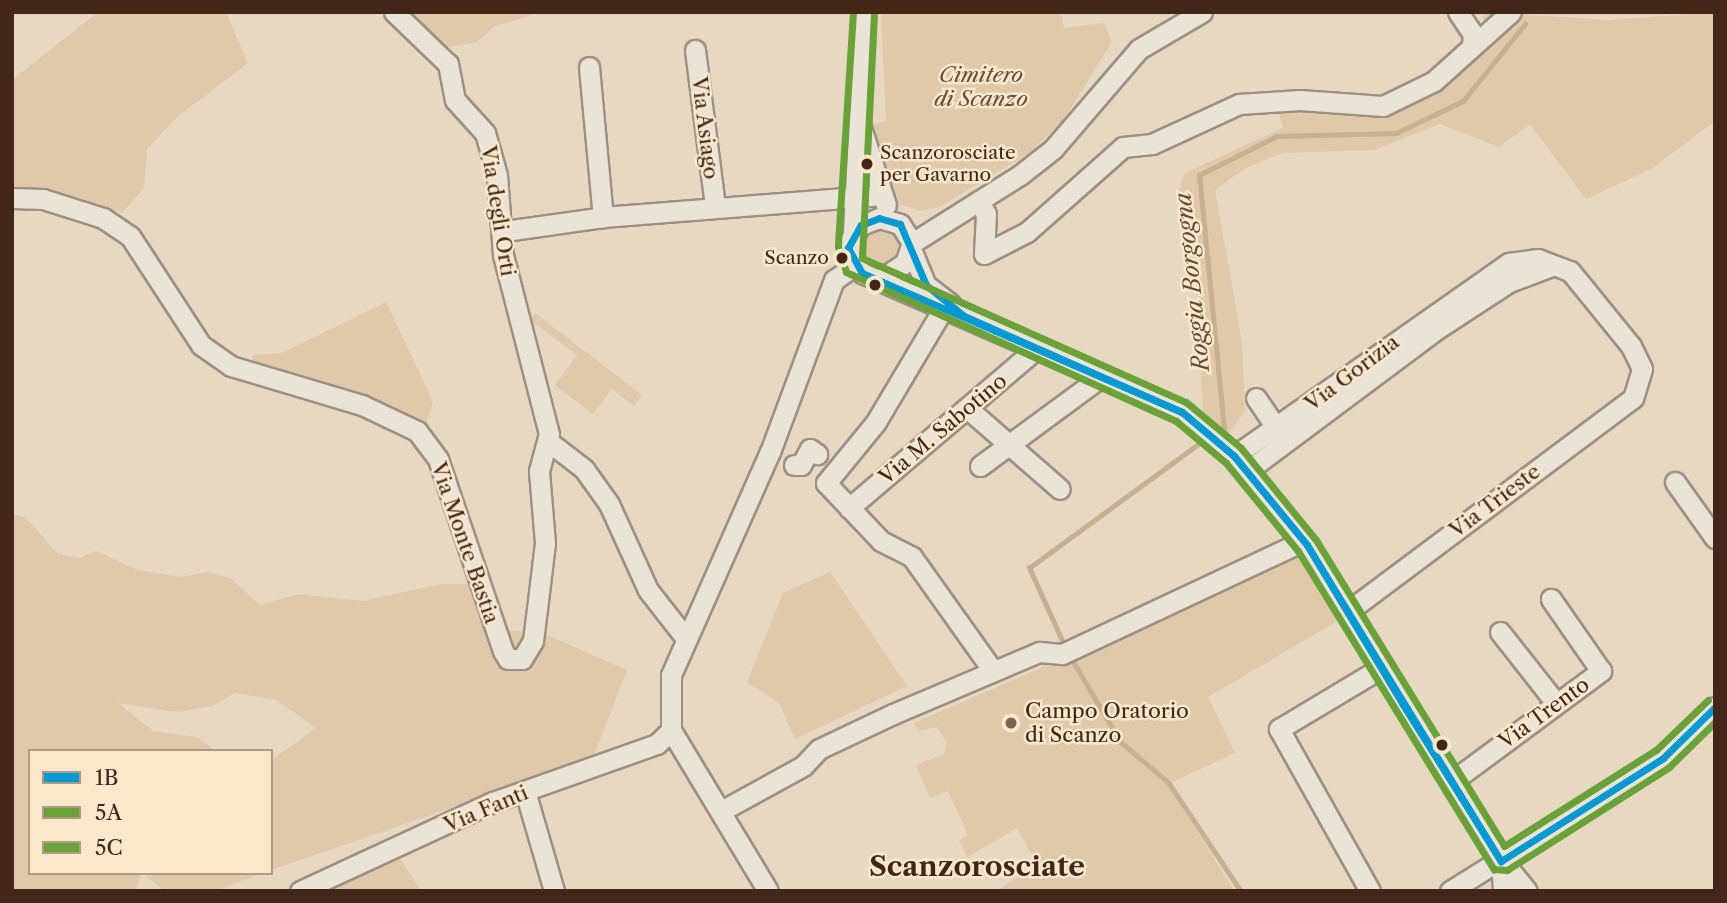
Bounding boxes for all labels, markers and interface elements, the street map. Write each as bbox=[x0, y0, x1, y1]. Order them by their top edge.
park label: Cimitero di Scanzo bbox=[934, 62, 1028, 112]
street label: Via Asiago bbox=[686, 75, 724, 181]
place label: Scanzorosciate per Gavarno bbox=[880, 142, 1016, 186]
street label: Via degli Orti bbox=[475, 144, 521, 278]
marker: Scanzorosciate per Gavarno bbox=[860, 157, 874, 171]
water label: Roggia Borgogna bbox=[1169, 191, 1215, 373]
place label: Scanzo bbox=[764, 247, 829, 269]
marker: Scanzo bbox=[835, 251, 849, 265]
unlabelled marker bbox=[868, 278, 882, 292]
street label: Via Gorizia bbox=[1300, 329, 1404, 417]
street label: Via M. Sabotino bbox=[874, 368, 1012, 490]
street label: Via Trieste bbox=[1444, 458, 1546, 544]
street label: Via Monte Bastia bbox=[426, 459, 504, 627]
street label: Via Trento bbox=[1494, 672, 1594, 754]
place label: Campo Oratorio di Scanzo bbox=[1025, 698, 1189, 748]
marker: Campo Oratorio di Scanzo bbox=[1003, 715, 1019, 731]
unlabelled marker bbox=[1435, 738, 1449, 752]
legend bbox=[28, 749, 273, 875]
text: 1B bbox=[95, 765, 119, 790]
street label: Via Fanti bbox=[440, 780, 532, 838]
text: 5A bbox=[95, 800, 122, 825]
text: 5C bbox=[95, 835, 123, 860]
district label: Scanzorosciate bbox=[869, 849, 1085, 883]

